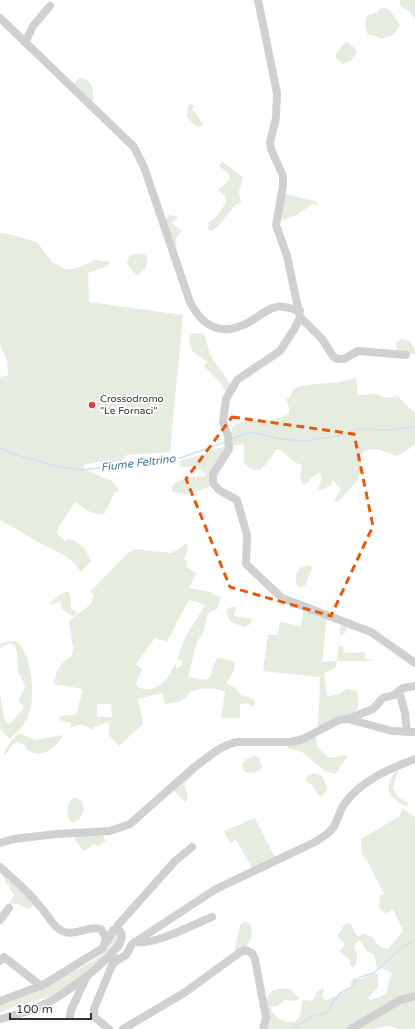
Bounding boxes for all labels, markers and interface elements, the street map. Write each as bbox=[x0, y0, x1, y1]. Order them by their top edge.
place label: Crossodromo "Le Fornaci" bbox=[100, 393, 164, 417]
marker: Crossodromo "Le Fornaci" bbox=[87, 400, 97, 410]
water label: Fiume Feltrino bbox=[100, 452, 177, 474]
scale bar bbox=[10, 995, 91, 1021]
text: 100 m bbox=[16, 1002, 53, 1016]

